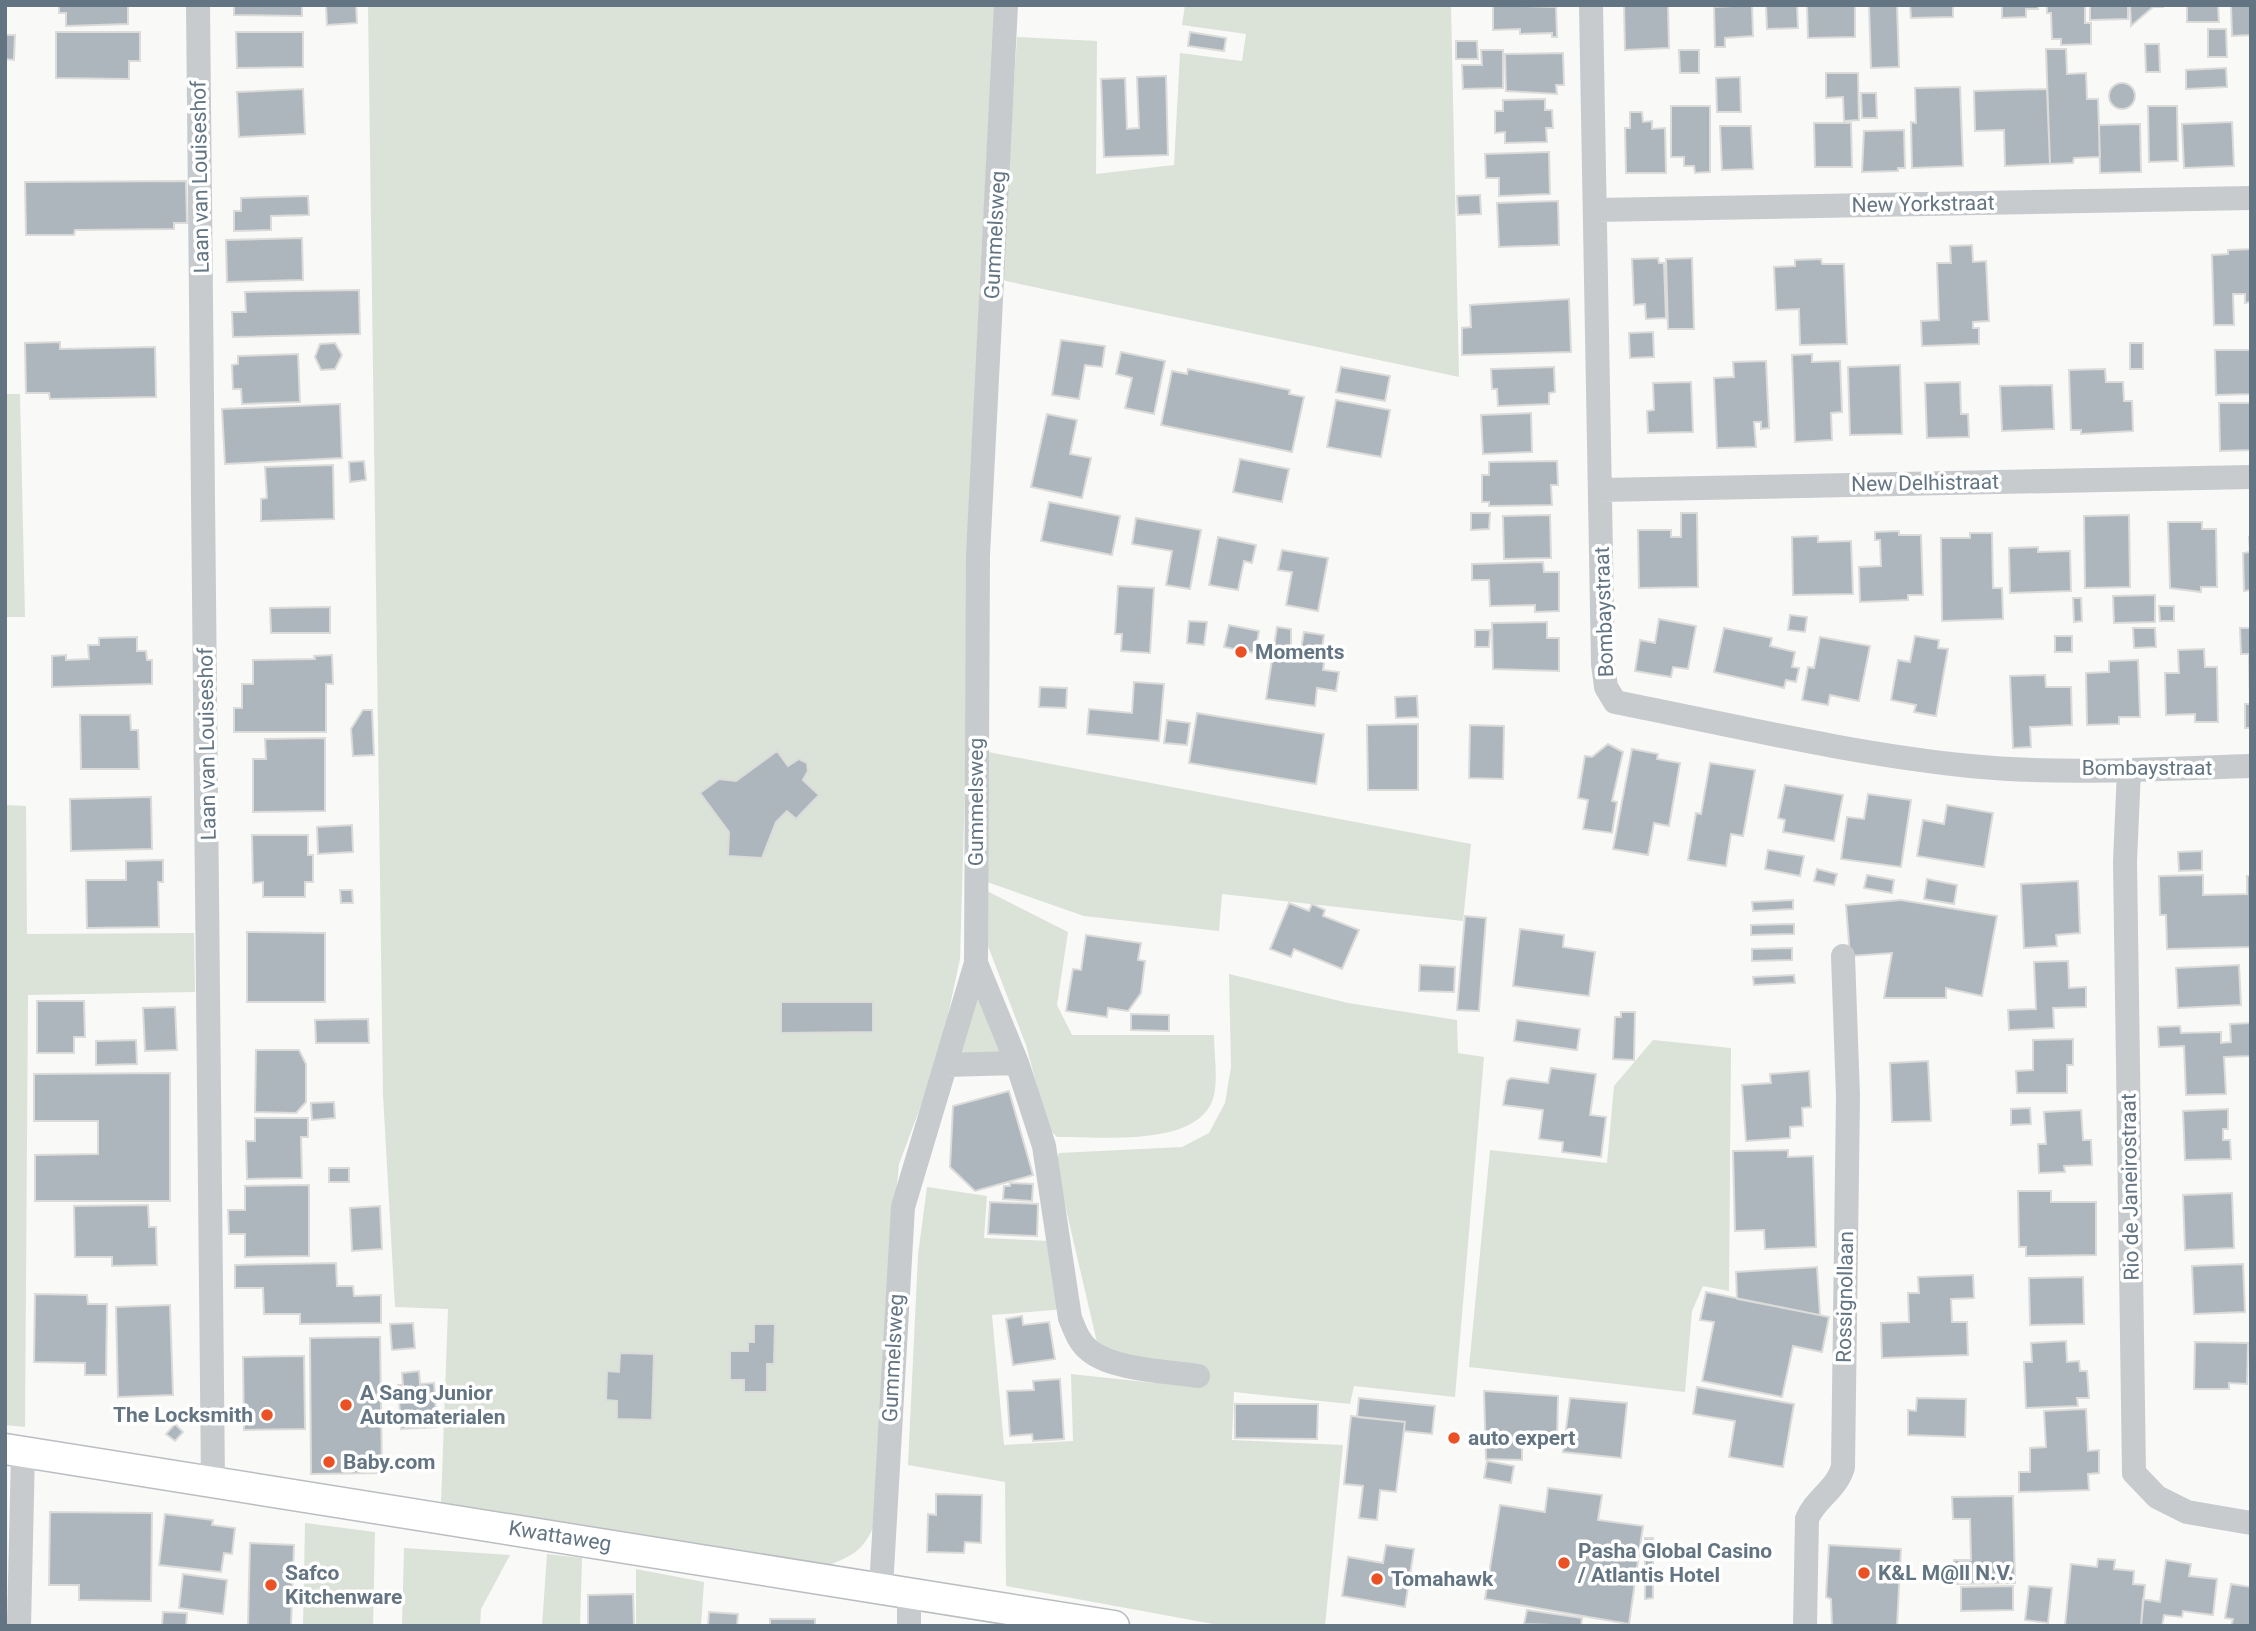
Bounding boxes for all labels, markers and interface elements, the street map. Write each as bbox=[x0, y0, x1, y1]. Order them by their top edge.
street label: Laan van Louiseshof bbox=[186, 80, 214, 274]
street label: Gummelsweg bbox=[980, 170, 1010, 300]
street label: New Yorkstraat bbox=[1851, 191, 1995, 217]
street label: New Delhistraat bbox=[1851, 470, 1999, 496]
street label: Bombaystraat bbox=[1590, 546, 1618, 678]
place label: Moments bbox=[1255, 640, 1345, 664]
marker: Moments bbox=[1233, 644, 1249, 660]
street label: Laan van Louiseshof bbox=[193, 647, 221, 841]
street label: Gummelsweg bbox=[964, 738, 988, 866]
street label: Bombaystraat bbox=[2082, 756, 2212, 780]
street label: Rio de Janeirostraat bbox=[2116, 1093, 2144, 1281]
street label: Rossignollaan bbox=[1832, 1231, 1858, 1363]
street label: Gummelsweg bbox=[878, 1293, 908, 1423]
place label: A Sang Junior Automaterialen bbox=[360, 1381, 505, 1429]
marker: A Sang Junior Automaterialen bbox=[338, 1397, 354, 1413]
place label: The Locksmith bbox=[113, 1403, 253, 1427]
marker: The Locksmith bbox=[259, 1407, 275, 1423]
place label: auto expert bbox=[1468, 1426, 1575, 1450]
marker: auto expert bbox=[1446, 1430, 1462, 1446]
place label: Baby.com bbox=[343, 1450, 435, 1474]
marker: Baby.com bbox=[321, 1454, 337, 1470]
street label: Kwattaweg bbox=[507, 1516, 613, 1556]
place label: Pasha Global Casino / Atlantis Hotel bbox=[1577, 1539, 1772, 1587]
marker: Pasha Global Casino / Atlantis Hotel bbox=[1556, 1555, 1572, 1571]
place label: Safco Kitchenware bbox=[285, 1561, 402, 1609]
place label: K&L M@ll N.V. bbox=[1878, 1561, 2014, 1585]
marker: K&L M@ll N.V. bbox=[1856, 1565, 1872, 1581]
place label: Tomahawk bbox=[1391, 1567, 1494, 1591]
marker: Tomahawk bbox=[1369, 1571, 1385, 1587]
marker: Safco Kitchenware bbox=[263, 1577, 279, 1593]

